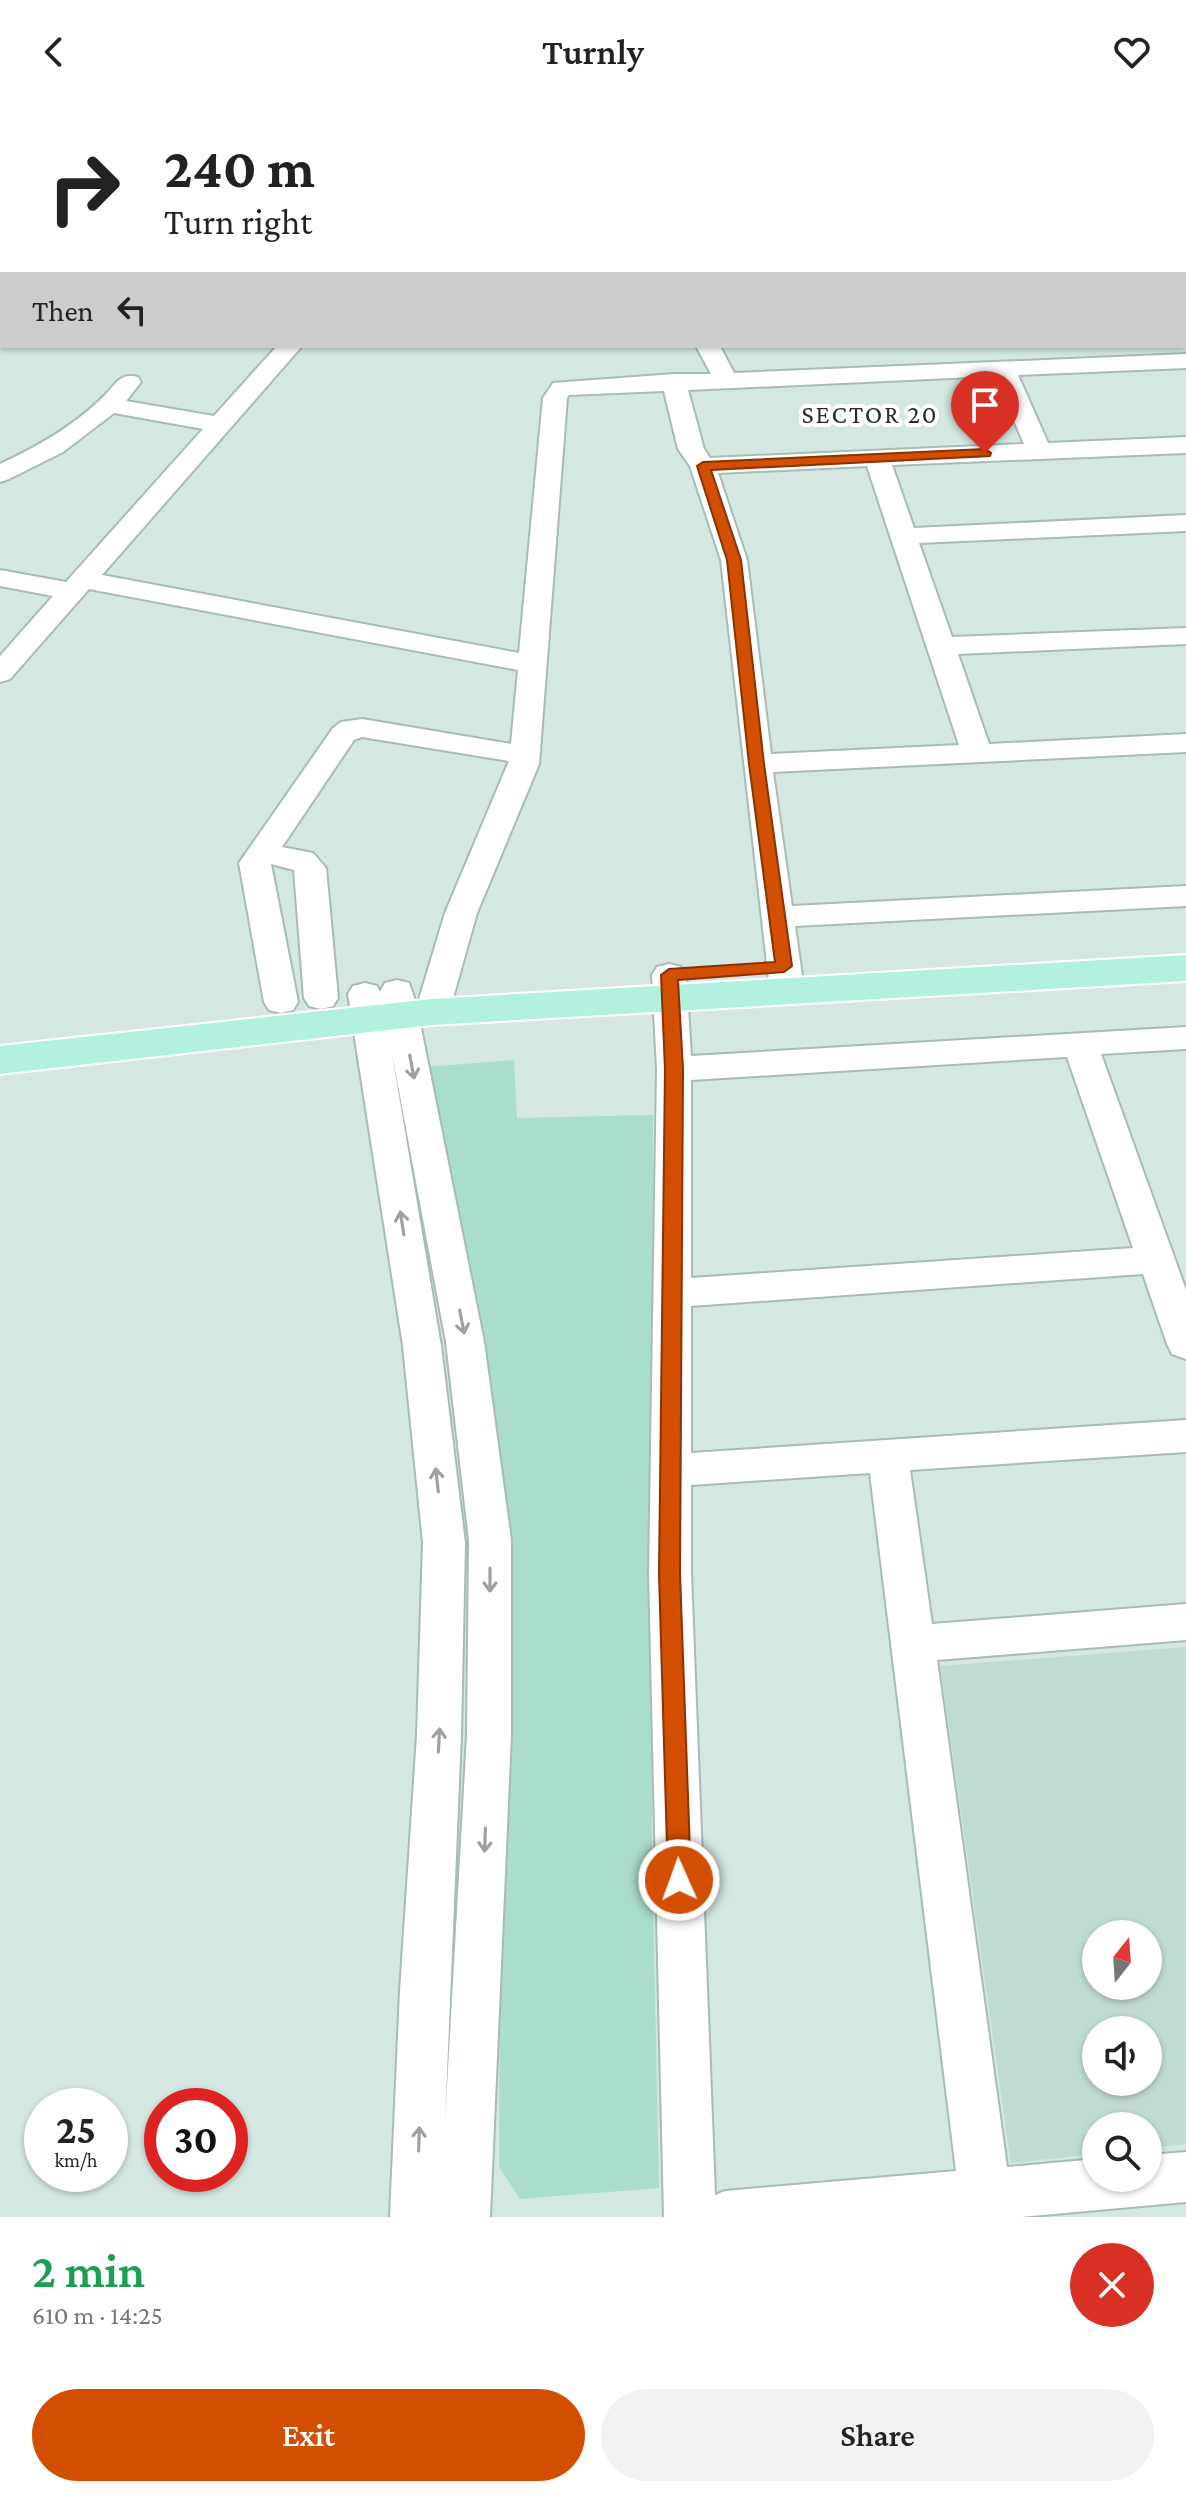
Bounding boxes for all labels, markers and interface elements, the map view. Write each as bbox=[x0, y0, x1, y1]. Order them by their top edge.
icon: back bbox=[32, 30, 76, 74]
icon: heart bbox=[1110, 30, 1154, 74]
text: Turnly bbox=[542, 32, 644, 72]
icon: right bbox=[32, 136, 136, 240]
text: 240 m bbox=[164, 137, 315, 199]
text: Turn right bbox=[164, 202, 312, 242]
icon: left bbox=[110, 288, 154, 332]
text: Then bbox=[32, 294, 94, 327]
pin bbox=[951, 371, 1019, 453]
icon: arrive bbox=[963, 383, 1007, 427]
district label: SECTOR 20 bbox=[801, 400, 939, 429]
one-way arrow bbox=[406, 1054, 421, 1079]
one-way arrow bbox=[393, 1210, 408, 1236]
one-way arrow bbox=[455, 1309, 470, 1334]
one-way arrow bbox=[430, 1467, 445, 1494]
one-way arrow bbox=[482, 1566, 498, 1593]
one-way arrow bbox=[431, 1727, 446, 1754]
one-way arrow bbox=[477, 1826, 492, 1853]
position arrow bbox=[637, 1838, 721, 1922]
north arrow bbox=[1082, 1920, 1162, 2000]
map controls bbox=[1082, 1920, 1162, 2192]
button: sound bbox=[1082, 2016, 1162, 2096]
speed limit sign: 30 bbox=[144, 2088, 248, 2192]
text: 25 bbox=[56, 2107, 96, 2152]
button: search bbox=[1082, 2112, 1162, 2192]
one-way arrow bbox=[411, 2126, 426, 2153]
text: km/h bbox=[54, 2149, 98, 2171]
button: close bbox=[1070, 2243, 1154, 2327]
text: 2 min bbox=[32, 2244, 145, 2297]
text: 610 m · 14:25 bbox=[32, 2301, 163, 2330]
button: Exit bbox=[32, 2389, 585, 2481]
button: Share bbox=[601, 2389, 1154, 2481]

